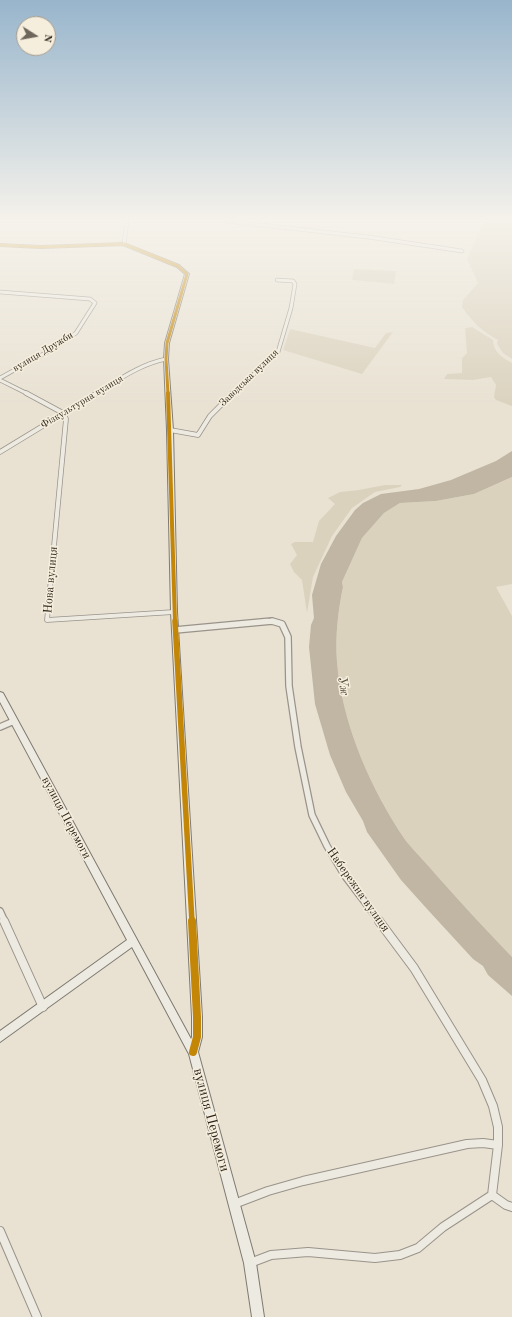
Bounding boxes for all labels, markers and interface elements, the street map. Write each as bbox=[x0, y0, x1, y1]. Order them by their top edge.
north arrow bbox=[16, 16, 56, 56]
text: N bbox=[41, 33, 53, 43]
street label: вулиця Дружби bbox=[11, 329, 75, 375]
street label: Заводська вулиця bbox=[217, 347, 281, 409]
street label: Фізкультурна вулиця bbox=[39, 373, 125, 431]
street label: Нова вулиця bbox=[41, 546, 61, 614]
water label: Уж bbox=[334, 675, 352, 697]
street label: вулиця Перемоги bbox=[38, 774, 94, 862]
street label: Набережна вулиця bbox=[323, 845, 393, 935]
street label: вулиця Перемоги bbox=[189, 1066, 233, 1174]

